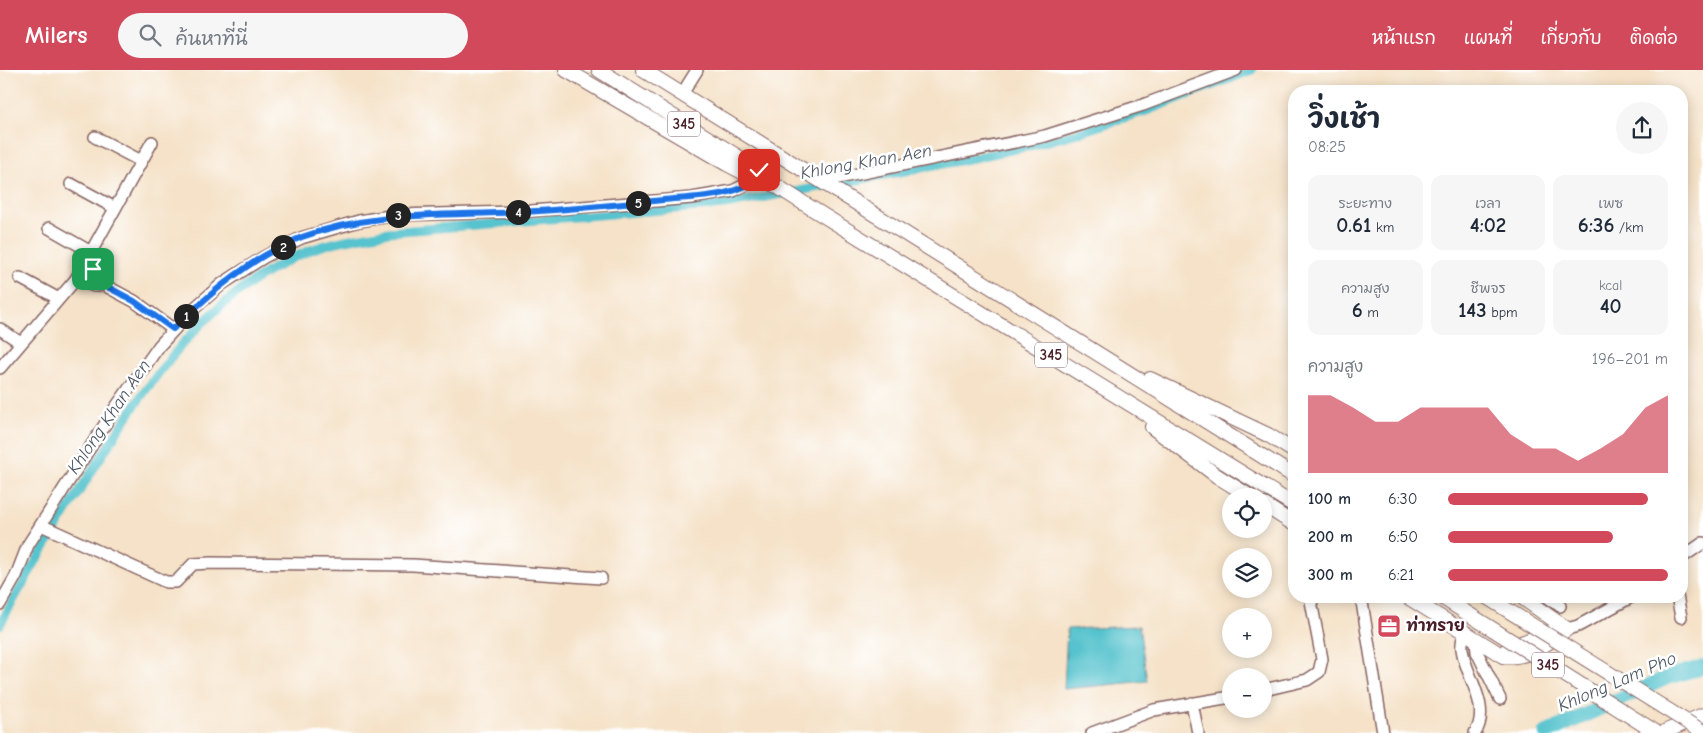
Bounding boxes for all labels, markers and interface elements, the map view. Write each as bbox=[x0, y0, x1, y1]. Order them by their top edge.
search box bbox=[118, 13, 468, 58]
text: Milers bbox=[25, 21, 88, 49]
icon: search bbox=[136, 21, 164, 49]
text: ค้นหาที่นี่ bbox=[176, 28, 248, 50]
text: หน้าแรก bbox=[1372, 28, 1436, 49]
text: แผนที่ bbox=[1464, 28, 1512, 49]
text: เกี่ยวกับ bbox=[1540, 28, 1602, 49]
text: ติดต่อ bbox=[1630, 28, 1678, 49]
button: share bbox=[1616, 102, 1668, 154]
text: วิ่งเช้า bbox=[1308, 103, 1380, 135]
road number: 345 bbox=[668, 112, 700, 136]
text: 08:25 bbox=[1308, 138, 1346, 156]
water label: Khlong Khan Aen bbox=[799, 140, 933, 184]
pin bbox=[738, 149, 780, 191]
icon: check bbox=[745, 156, 773, 184]
pin: 5 bbox=[626, 190, 650, 216]
text: 5 bbox=[635, 195, 642, 212]
text: ระยะทาง bbox=[1339, 195, 1392, 212]
text: เวลา bbox=[1475, 195, 1501, 212]
text: เพซ bbox=[1598, 195, 1623, 212]
pin: 4 bbox=[506, 200, 530, 224]
pin: 3 bbox=[386, 202, 410, 228]
text: 4 bbox=[515, 204, 522, 221]
text: 3 bbox=[395, 207, 402, 224]
text: 0.61 bbox=[1336, 213, 1371, 237]
text: 4:02 bbox=[1470, 213, 1506, 237]
text: 6:36 bbox=[1578, 213, 1614, 237]
text: km bbox=[1371, 219, 1394, 236]
text: /km bbox=[1614, 219, 1644, 236]
pin: 2 bbox=[270, 234, 296, 260]
text: 2 bbox=[280, 239, 287, 256]
pin bbox=[72, 248, 114, 290]
icon: arrive bbox=[79, 255, 107, 283]
text: kcal bbox=[1599, 277, 1622, 294]
text: ความสูง bbox=[1341, 280, 1390, 297]
text: ชีพจร bbox=[1470, 280, 1506, 297]
text: 40 bbox=[1600, 294, 1622, 318]
text: 6 bbox=[1352, 298, 1363, 322]
text: 143 bbox=[1458, 298, 1487, 322]
pin: 1 bbox=[174, 304, 198, 328]
text: m bbox=[1363, 304, 1379, 321]
text: bpm bbox=[1487, 304, 1518, 321]
text: 1 bbox=[184, 308, 189, 325]
road number: 345 bbox=[1035, 342, 1067, 368]
text: 196–201 m bbox=[1592, 350, 1668, 368]
water label: Khlong Khan Aen bbox=[63, 356, 155, 478]
text: ความสูง bbox=[1308, 358, 1363, 376]
map controls bbox=[1222, 488, 1272, 718]
button: locate bbox=[1222, 488, 1272, 538]
text: 100 m bbox=[1308, 490, 1351, 508]
text: 6:30 bbox=[1388, 490, 1417, 508]
text: 200 m bbox=[1308, 528, 1353, 546]
text: 6:50 bbox=[1388, 528, 1418, 546]
button: layers bbox=[1222, 548, 1272, 598]
text: 300 m bbox=[1308, 566, 1353, 584]
text: 6:21 bbox=[1388, 566, 1414, 584]
button: + bbox=[1222, 608, 1272, 658]
office icon: ท่าทราย bbox=[1376, 613, 1402, 639]
place label: ท่าทราย bbox=[1406, 615, 1465, 635]
water label: Khlong Lam Pho bbox=[1554, 648, 1680, 716]
road number: 345 bbox=[1532, 652, 1564, 678]
button: − bbox=[1222, 668, 1272, 718]

